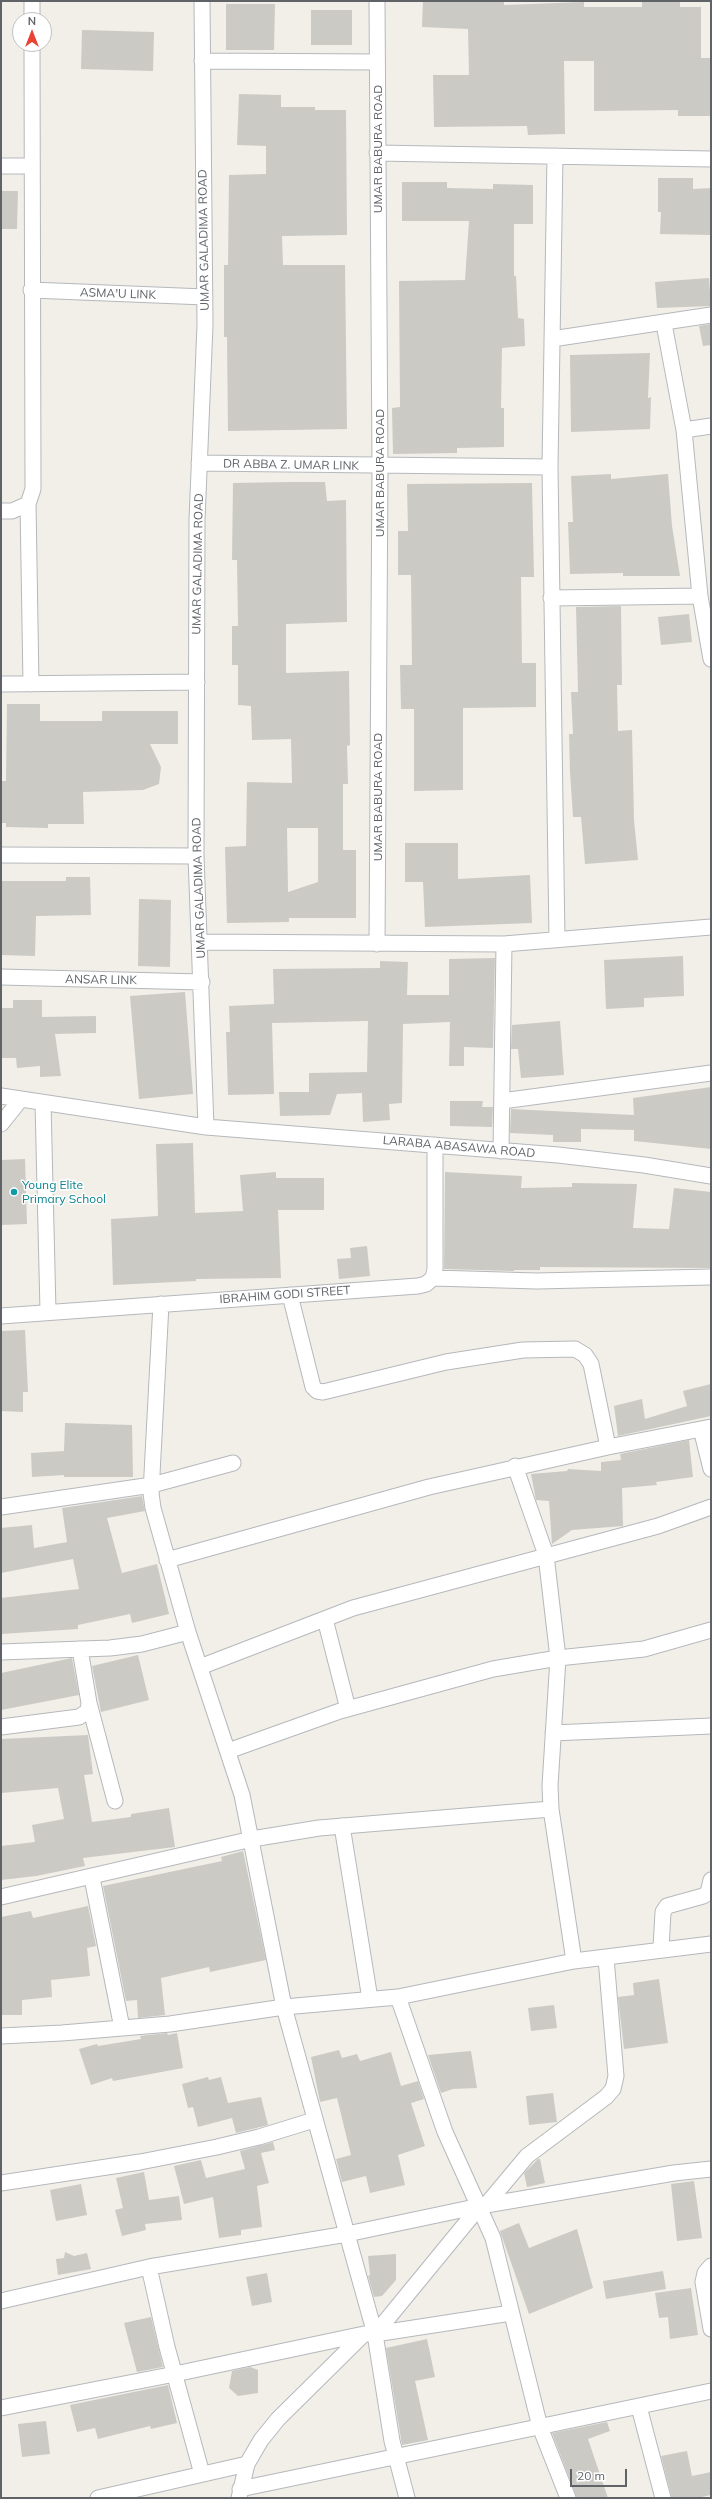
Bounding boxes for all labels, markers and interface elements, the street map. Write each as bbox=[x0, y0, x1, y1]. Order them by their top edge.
north arrow bbox=[12, 12, 52, 52]
text: N bbox=[28, 14, 36, 28]
street label: UMAR BABURA ROAD bbox=[371, 85, 385, 213]
street label: UMAR GALADIMA ROAD bbox=[196, 169, 212, 311]
street label: ASMA'U LINK bbox=[80, 285, 156, 303]
street label: UMAR BABURA ROAD bbox=[373, 409, 387, 537]
street label: DR ABBA Z. UMAR LINK bbox=[223, 457, 359, 473]
street label: UMAR GALADIMA ROAD bbox=[190, 493, 206, 635]
street label: UMAR BABURA ROAD bbox=[371, 733, 385, 861]
street label: UMAR GALADIMA ROAD bbox=[189, 817, 209, 959]
street label: ANSAR LINK bbox=[65, 972, 137, 988]
street label: LARABA ABASAWA ROAD bbox=[382, 1133, 536, 1161]
place label: Young Elite Primary School bbox=[22, 1178, 106, 1206]
marker: Young Elite Primary School bbox=[9, 1187, 19, 1197]
street label: IBRAHIM GODI STREET bbox=[219, 1283, 351, 1307]
scale bar bbox=[572, 2461, 629, 2487]
text: 20 m bbox=[577, 2468, 605, 2483]

